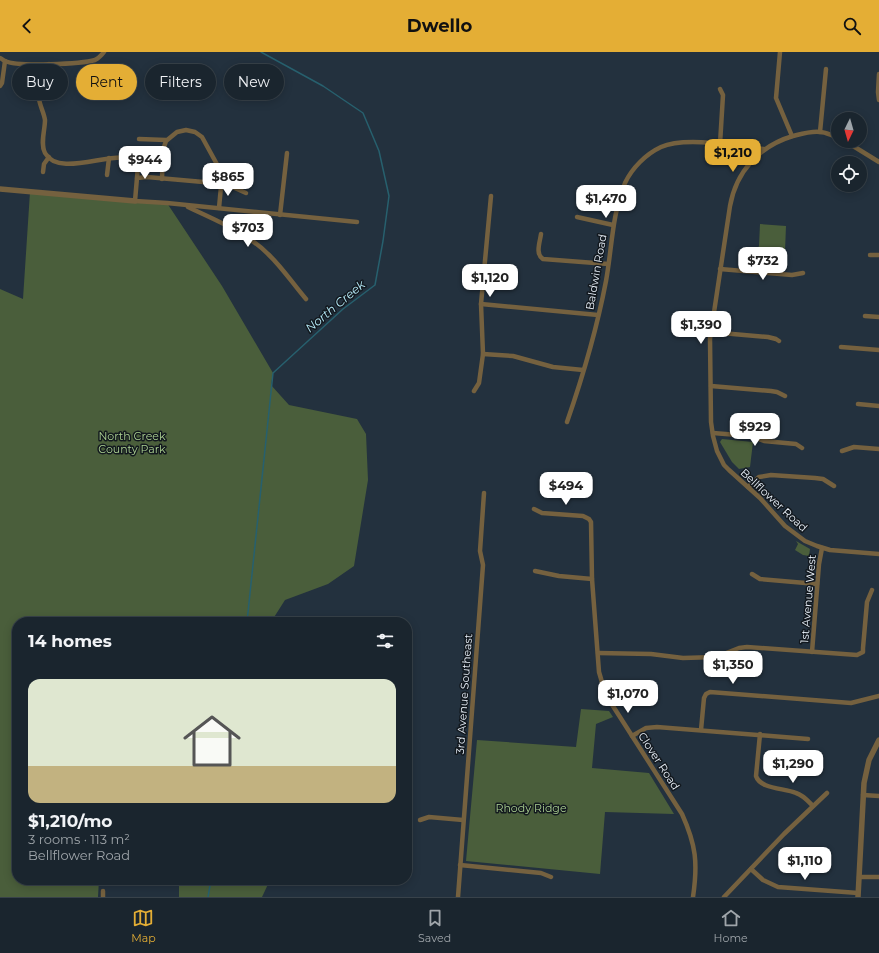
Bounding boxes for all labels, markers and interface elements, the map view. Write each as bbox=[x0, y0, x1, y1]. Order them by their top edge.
icon: back bbox=[16, 15, 38, 37]
text: Dwello bbox=[407, 15, 472, 37]
icon: search bbox=[841, 15, 863, 37]
chip: Buy bbox=[12, 64, 68, 100]
chip: Rent bbox=[76, 64, 137, 100]
chip: Filters bbox=[145, 64, 216, 100]
chip: New bbox=[224, 64, 284, 100]
north arrow bbox=[831, 112, 867, 148]
map controls bbox=[831, 112, 867, 192]
pin: $1,210 bbox=[700, 139, 766, 173]
text: $1,210 bbox=[714, 144, 752, 160]
pin: $944 bbox=[121, 146, 169, 180]
text: $944 bbox=[128, 151, 162, 167]
button: locate bbox=[831, 156, 867, 192]
pin: $865 bbox=[204, 163, 252, 197]
text: $865 bbox=[212, 168, 244, 184]
pin: $1,470 bbox=[573, 185, 639, 219]
text: $1,470 bbox=[585, 190, 627, 206]
pin: $703 bbox=[224, 214, 272, 248]
text: $703 bbox=[232, 219, 264, 235]
street label: Baldwin Road bbox=[582, 233, 610, 311]
pin: $732 bbox=[739, 247, 787, 281]
text: $732 bbox=[747, 252, 779, 268]
pin: $1,120 bbox=[457, 264, 523, 298]
text: $1,120 bbox=[471, 269, 509, 285]
water label: North Creek bbox=[302, 276, 369, 335]
pin: $1,390 bbox=[668, 311, 734, 345]
text: $1,390 bbox=[680, 316, 722, 332]
pin: $929 bbox=[731, 413, 779, 447]
text: $929 bbox=[739, 418, 771, 434]
park label: North Creek County Park bbox=[98, 429, 166, 456]
street label: Bellflower Road bbox=[738, 465, 810, 535]
pin: $494 bbox=[542, 472, 590, 506]
text: $494 bbox=[549, 477, 583, 493]
street label: 1st Avenue West bbox=[797, 553, 819, 644]
icon: filters bbox=[374, 630, 396, 652]
text: 14 homes bbox=[28, 631, 112, 651]
street label: 3rd Avenue Southeast bbox=[453, 633, 475, 755]
pin: $1,350 bbox=[700, 651, 766, 685]
text: $1,350 bbox=[713, 656, 753, 672]
pin: $1,070 bbox=[595, 680, 661, 714]
text: $1,070 bbox=[607, 685, 649, 701]
icon: home bbox=[176, 705, 248, 777]
street label: Clover Road bbox=[635, 730, 683, 792]
pin: $1,290 bbox=[760, 750, 826, 784]
text: $1,290 bbox=[772, 755, 814, 771]
park label: Rhody Ridge bbox=[495, 801, 567, 815]
text: $1,210/mo bbox=[28, 811, 112, 831]
text: 3 rooms · 113 m² bbox=[28, 831, 130, 847]
text: Bellflower Road bbox=[28, 847, 130, 863]
pin: $1,110 bbox=[772, 847, 838, 881]
text: $1,110 bbox=[787, 852, 823, 868]
tab: Map bbox=[131, 907, 156, 945]
tab: Saved bbox=[418, 907, 451, 945]
tab: Home bbox=[714, 907, 748, 945]

